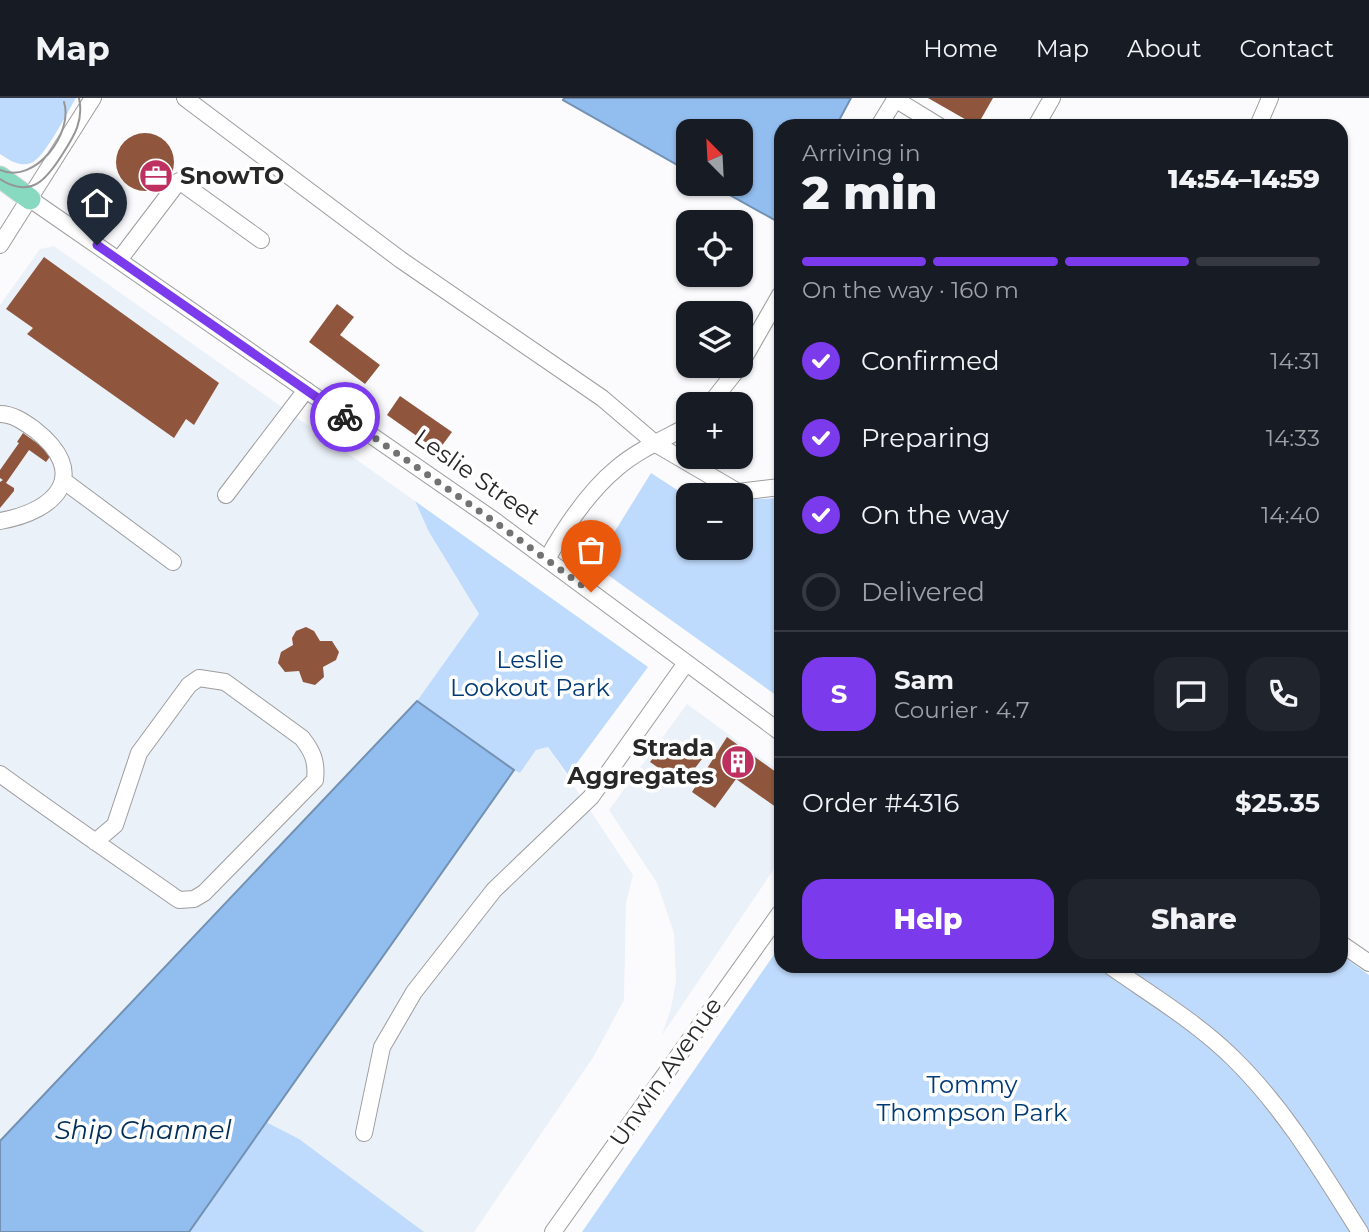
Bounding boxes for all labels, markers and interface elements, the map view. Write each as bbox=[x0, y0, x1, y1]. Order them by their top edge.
text: Map bbox=[35, 28, 110, 68]
text: Home bbox=[923, 34, 998, 63]
text: Map bbox=[1036, 34, 1089, 63]
text: About bbox=[1127, 34, 1201, 63]
text: Contact bbox=[1239, 34, 1334, 63]
north arrow bbox=[676, 119, 752, 196]
map controls bbox=[676, 119, 753, 560]
text: Arriving in bbox=[802, 139, 921, 167]
office icon: SnowTO bbox=[137, 157, 175, 195]
place label: SnowTO bbox=[180, 161, 284, 190]
text: 14:54–14:59 bbox=[1168, 163, 1320, 195]
text: 2 min bbox=[802, 164, 937, 221]
pin bbox=[67, 173, 127, 245]
icon: home bbox=[78, 184, 116, 222]
button: locate bbox=[676, 210, 753, 287]
text: On the way · 160 m bbox=[802, 276, 1019, 304]
button: layers bbox=[676, 301, 753, 378]
icon: check bbox=[802, 342, 840, 380]
text: Confirmed bbox=[861, 345, 1000, 377]
text: 14:31 bbox=[1270, 347, 1320, 375]
courier bbox=[310, 382, 380, 452]
button: + bbox=[676, 392, 753, 469]
icon: bike bbox=[326, 398, 364, 436]
icon: check bbox=[802, 419, 840, 457]
text: Preparing bbox=[861, 422, 990, 454]
street label: Leslie Street bbox=[409, 423, 546, 531]
text: 14:33 bbox=[1266, 424, 1320, 452]
button: − bbox=[676, 483, 753, 560]
icon: check bbox=[802, 496, 840, 534]
text: On the way bbox=[861, 499, 1009, 531]
text: 14:40 bbox=[1261, 501, 1320, 529]
pin bbox=[561, 520, 621, 592]
icon: bag bbox=[572, 531, 610, 569]
text: Delivered bbox=[861, 576, 985, 608]
park label: Leslie Lookout Park bbox=[450, 645, 611, 702]
button: chat bbox=[1154, 657, 1228, 731]
button: phone bbox=[1246, 657, 1320, 731]
text: Sam bbox=[894, 664, 954, 696]
text: S bbox=[831, 678, 847, 710]
text: Courier · 4.7 bbox=[894, 696, 1030, 724]
place label: Strada Aggregates bbox=[566, 733, 714, 790]
building icon: Strada Aggregates bbox=[719, 743, 757, 781]
text: Order #4316 bbox=[802, 787, 959, 819]
text: $25.35 bbox=[1235, 787, 1320, 819]
button: Help bbox=[802, 879, 1054, 959]
button: Share bbox=[1068, 879, 1320, 959]
street label: Unwin Avenue bbox=[603, 991, 728, 1152]
park label: Tommy Thompson Park bbox=[877, 1070, 1068, 1127]
water label: Ship Channel bbox=[55, 1114, 231, 1146]

